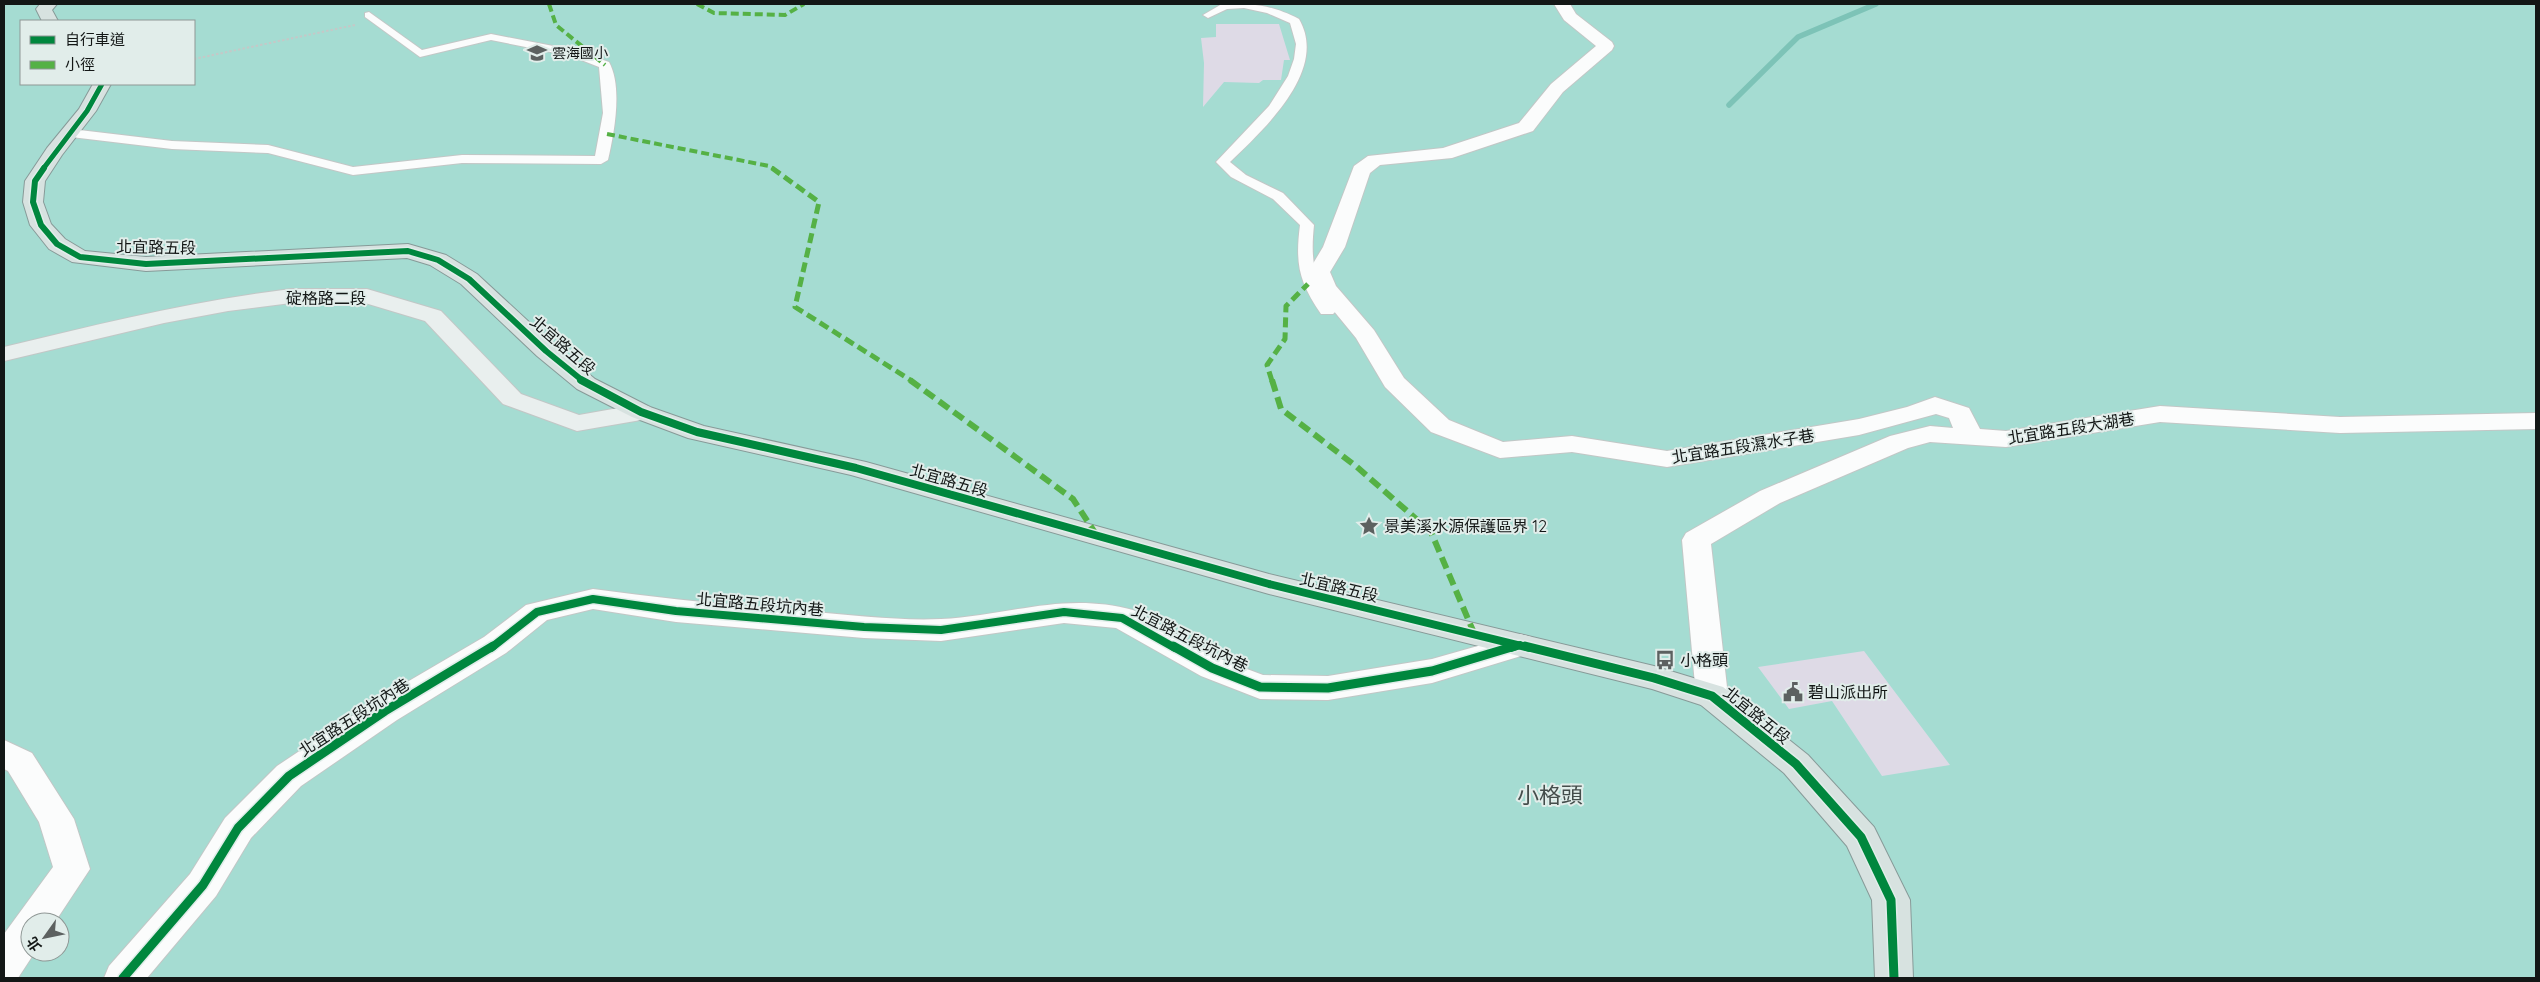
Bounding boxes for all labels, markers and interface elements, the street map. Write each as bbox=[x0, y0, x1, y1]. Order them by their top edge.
legend bbox=[20, 20, 195, 85]
text: 自行車道 bbox=[65, 30, 125, 49]
school or university icon: 雲海國小 bbox=[526, 42, 548, 64]
place label: 雲海國小 bbox=[552, 44, 608, 62]
text: 小徑 bbox=[65, 55, 95, 74]
street label: 北宜路五段 bbox=[116, 236, 196, 258]
street label: 碇格路二段 bbox=[286, 288, 366, 308]
street label: 北宜路五段 bbox=[526, 311, 600, 379]
street label: 北宜路五段大湖巷 bbox=[2006, 408, 2136, 448]
street label: 北宜路五段濕水子巷 bbox=[1670, 425, 1816, 467]
street label: 北宜路五段 bbox=[908, 459, 990, 501]
place icon: 景美溪水源保護區界 12 bbox=[1358, 515, 1380, 537]
place label: 景美溪水源保護區界 12 bbox=[1384, 516, 1547, 536]
street label: 北宜路五段 bbox=[1298, 568, 1380, 606]
street label: 北宜路五段坑內巷 bbox=[695, 588, 825, 620]
street label: 北宜路五段坑內巷 bbox=[1128, 600, 1252, 676]
bus stop icon: 小格頭 bbox=[1654, 649, 1676, 671]
place label: 小格頭 bbox=[1680, 650, 1728, 670]
street label: 北宜路五段坑內巷 bbox=[295, 674, 413, 760]
public building icon: 碧山派出所 bbox=[1782, 681, 1804, 703]
street label: 北宜路五段 bbox=[1720, 682, 1794, 748]
place label: 碧山派出所 bbox=[1808, 682, 1888, 702]
district label: 小格頭 bbox=[1517, 781, 1583, 809]
north arrow bbox=[20, 912, 70, 962]
text: 北 bbox=[23, 933, 45, 955]

